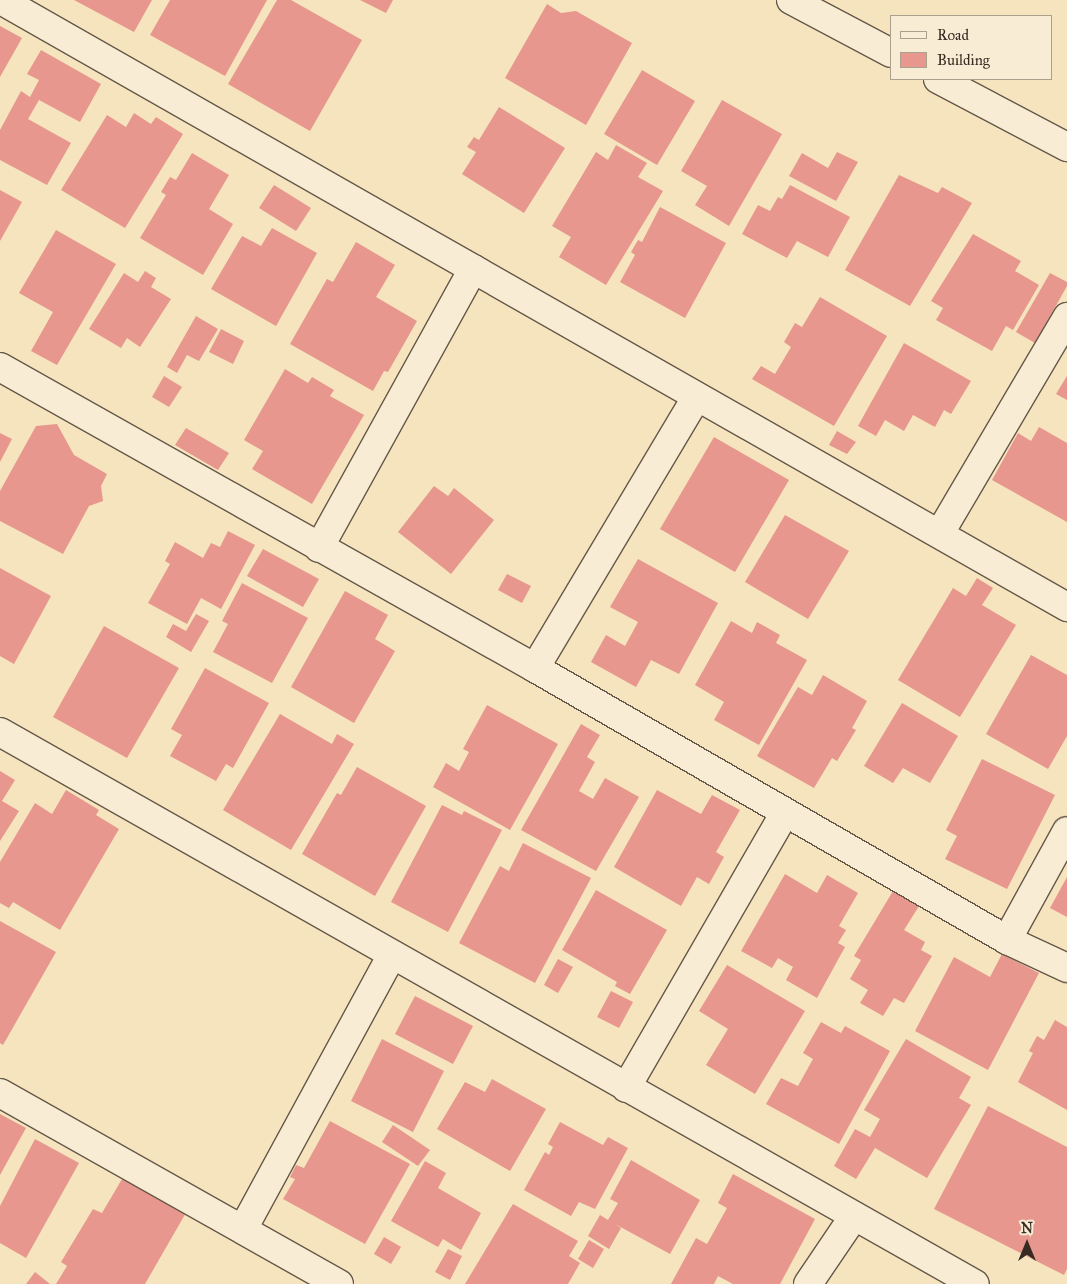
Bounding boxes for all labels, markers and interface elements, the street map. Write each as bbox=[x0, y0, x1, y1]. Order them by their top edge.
legend bbox=[890, 15, 1052, 80]
text: Road bbox=[937, 26, 969, 44]
text: Building bbox=[937, 51, 990, 69]
north arrow bbox=[1002, 1219, 1052, 1269]
text: N bbox=[1021, 1220, 1033, 1237]

